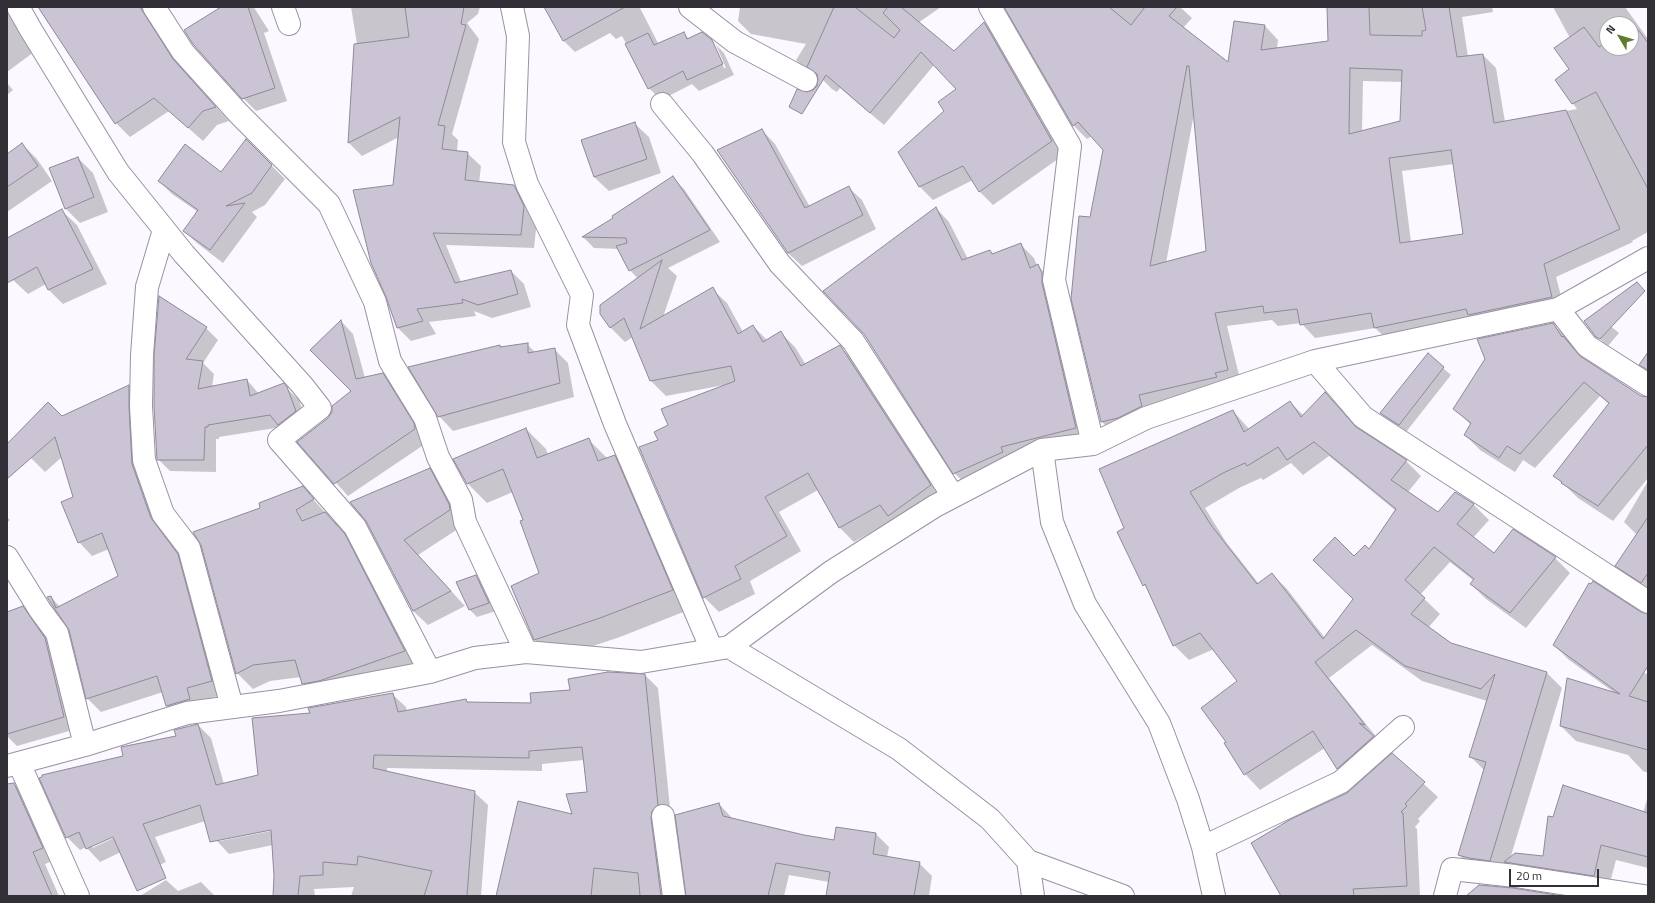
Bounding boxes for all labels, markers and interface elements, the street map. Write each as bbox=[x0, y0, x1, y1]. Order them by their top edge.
north arrow bbox=[1599, 16, 1639, 56]
text: N bbox=[1602, 21, 1619, 37]
scale bar bbox=[1511, 861, 1601, 887]
text: 20 m bbox=[1516, 866, 1542, 885]

